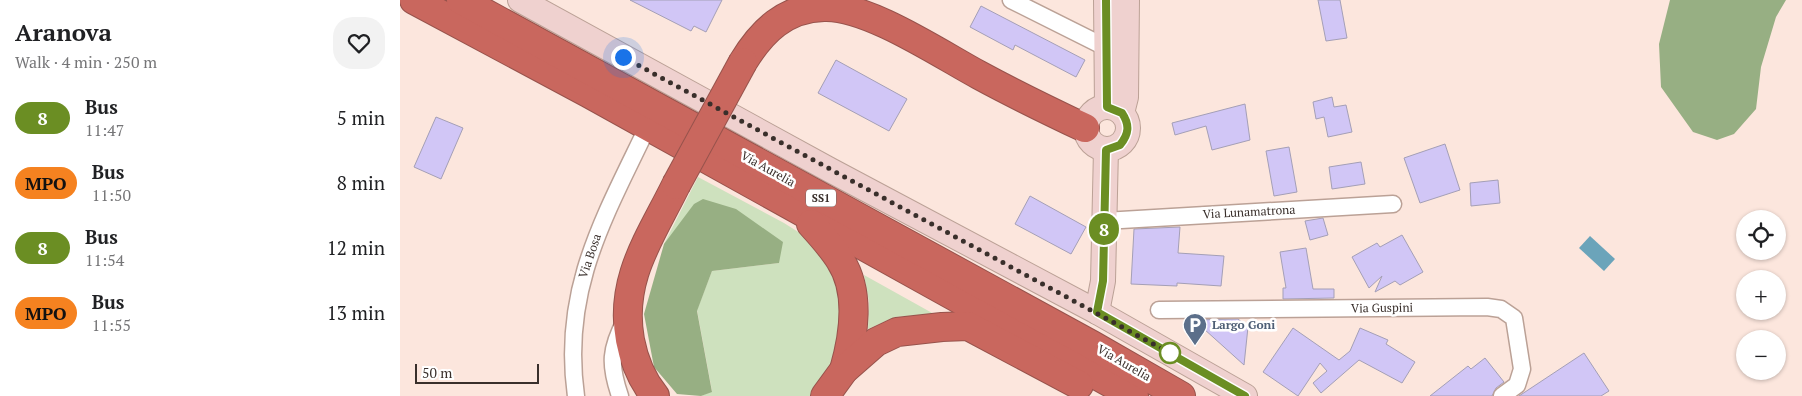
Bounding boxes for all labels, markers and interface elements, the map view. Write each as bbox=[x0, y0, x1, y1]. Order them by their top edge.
text: Aranova bbox=[15, 16, 112, 48]
button: heart bbox=[333, 17, 385, 69]
your location bbox=[611, 45, 636, 70]
text: Walk · 4 min · 250 m bbox=[15, 51, 157, 73]
text: Bus bbox=[85, 94, 118, 119]
text: 5 min bbox=[337, 105, 385, 130]
text: 8 bbox=[37, 106, 48, 130]
text: 11:47 bbox=[85, 119, 124, 141]
street label: Via Aurelia bbox=[739, 148, 798, 190]
text: Bus bbox=[92, 159, 124, 184]
text: 8 min bbox=[337, 170, 385, 195]
text: MPO bbox=[25, 171, 67, 195]
text: 11:50 bbox=[92, 184, 131, 206]
road number: SS1 bbox=[806, 190, 836, 207]
street label: Via Lunamatrona bbox=[1202, 202, 1296, 221]
map controls bbox=[1736, 210, 1786, 380]
button: locate bbox=[1736, 210, 1786, 260]
line badge: 8 bbox=[1088, 213, 1120, 245]
text: 8 bbox=[1099, 217, 1109, 241]
text: Bus bbox=[85, 224, 118, 249]
street label: Via Bosa bbox=[575, 232, 604, 280]
text: 12 min bbox=[327, 235, 385, 260]
text: 8 bbox=[37, 236, 48, 260]
text: 11:54 bbox=[85, 249, 124, 271]
button: + bbox=[1736, 270, 1786, 320]
text: Bus bbox=[92, 289, 124, 314]
street label: Via Guspini bbox=[1351, 299, 1414, 316]
text: 13 min bbox=[327, 300, 385, 325]
text: MPO bbox=[25, 301, 67, 325]
parking icon: Largo Goni bbox=[1182, 312, 1208, 346]
text: 11:55 bbox=[92, 314, 131, 336]
place label: Largo Goni bbox=[1212, 317, 1275, 332]
button: − bbox=[1736, 330, 1786, 380]
street label: Via Aurelia bbox=[1095, 341, 1154, 384]
unlabelled marker bbox=[1159, 342, 1181, 364]
scale bar bbox=[415, 361, 539, 384]
text: 50 m bbox=[422, 363, 452, 382]

